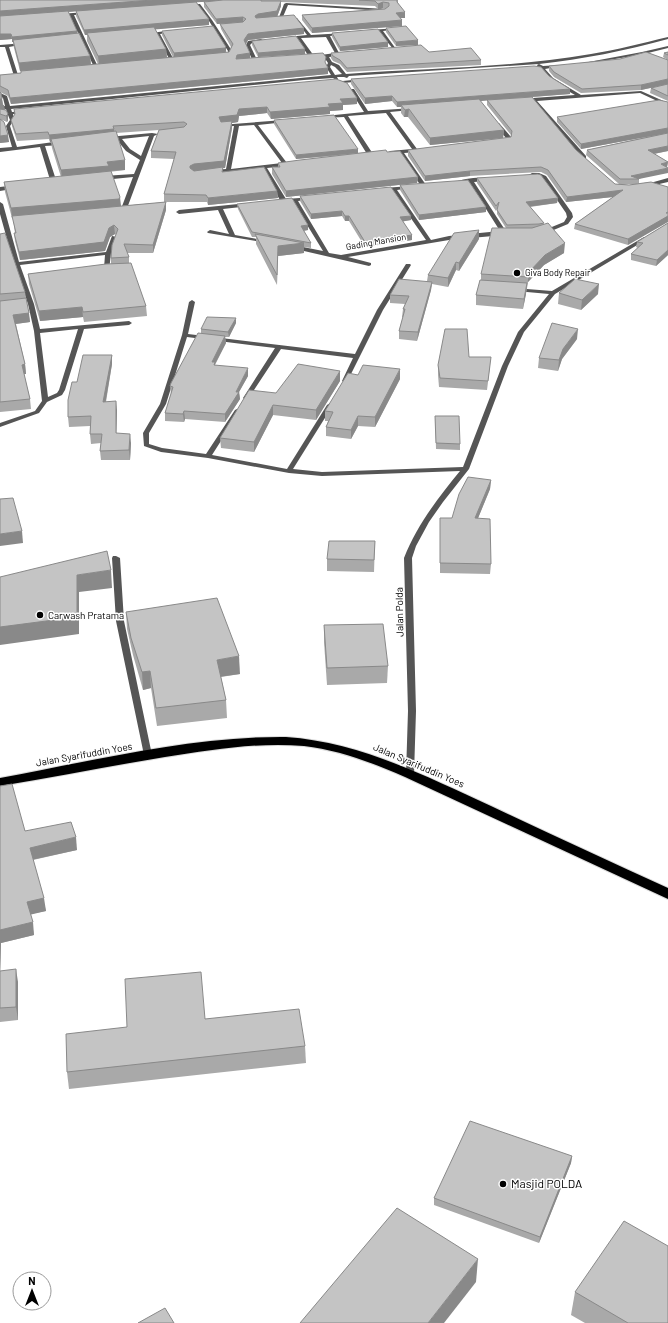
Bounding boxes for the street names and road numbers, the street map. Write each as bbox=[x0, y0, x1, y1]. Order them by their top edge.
street label: Gading Mansion bbox=[345, 231, 407, 252]
street label: Jalan Polda bbox=[393, 587, 405, 637]
street label: Jalan Syarifuddin Yoes bbox=[35, 740, 133, 768]
street label: Jalan Syarifuddin Yoes bbox=[372, 740, 466, 790]

